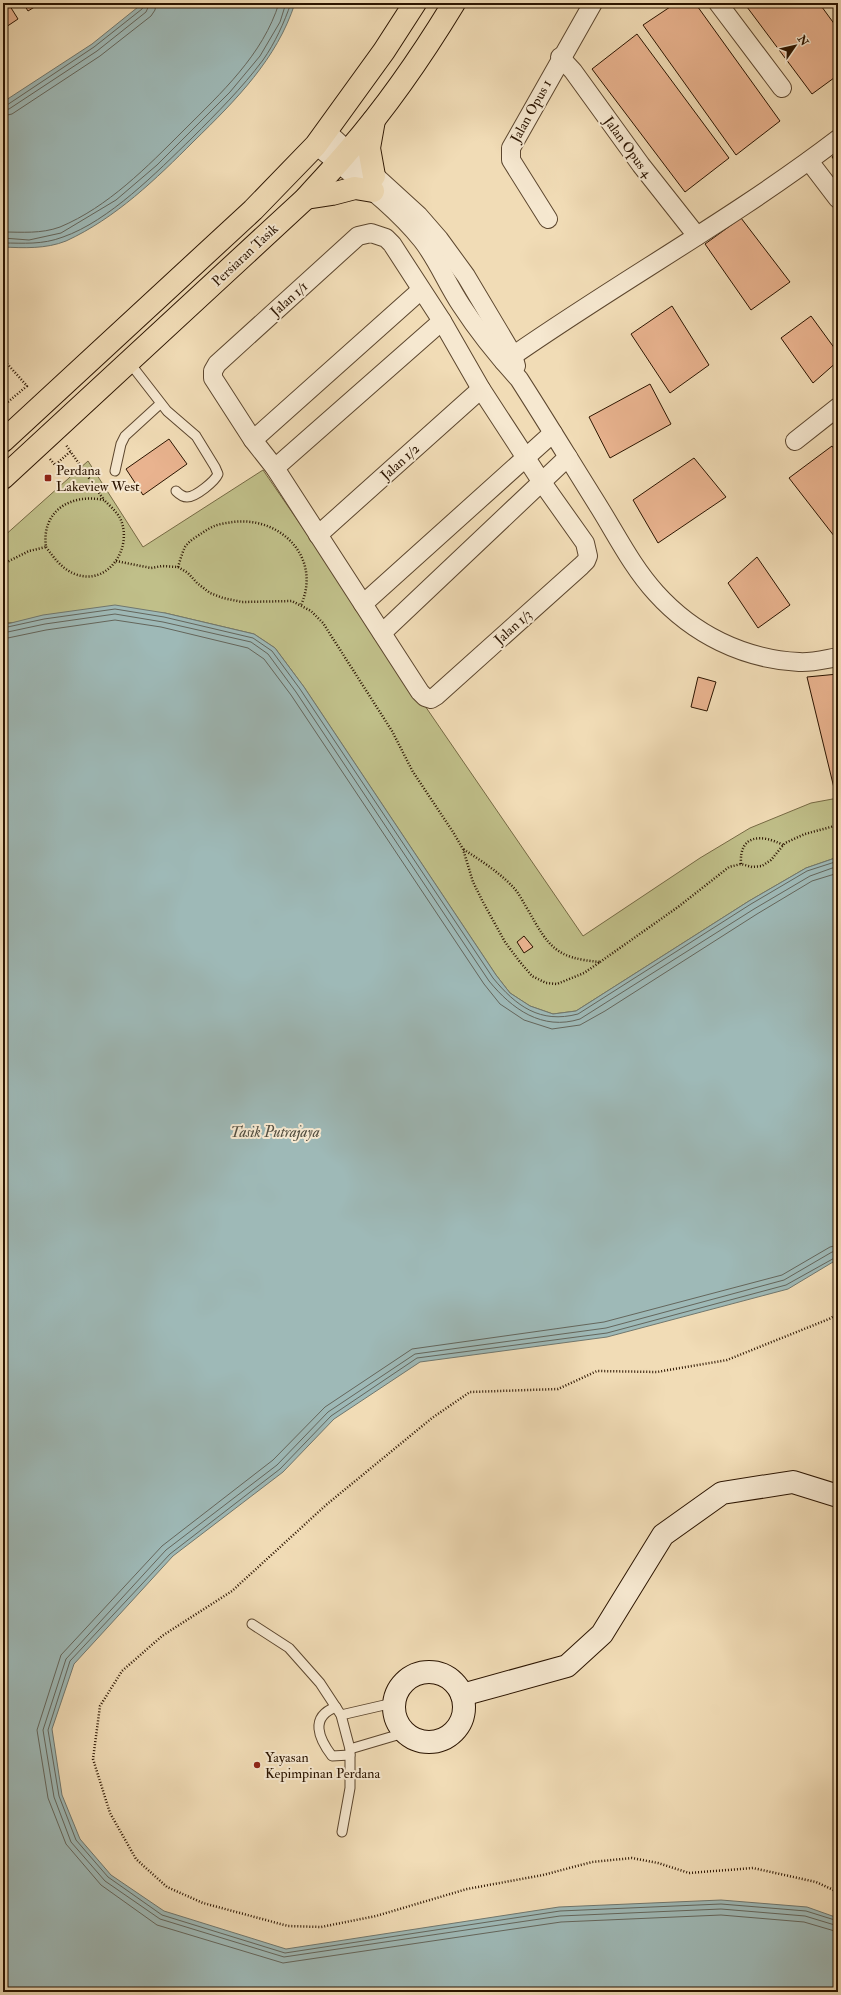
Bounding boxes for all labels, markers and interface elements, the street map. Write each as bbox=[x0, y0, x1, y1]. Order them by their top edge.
north arrow bbox=[775, 26, 815, 66]
text: N bbox=[794, 32, 812, 49]
street label: Jalan Opus 1 bbox=[506, 77, 556, 147]
street label: Jalan Opus 4 bbox=[599, 112, 657, 183]
street label: Persiaran Tasik bbox=[208, 220, 282, 290]
street label: Jalan 1/1 bbox=[266, 278, 311, 321]
street label: Jalan 1/2 bbox=[376, 440, 423, 485]
place label: Perdana Lakeview West bbox=[56, 462, 140, 495]
marker: Perdana Lakeview West bbox=[43, 473, 53, 483]
street label: Jalan 1/3 bbox=[490, 606, 535, 649]
water label: Tasik Putrajaya bbox=[230, 1123, 320, 1142]
place label: Yayasan Kepimpinan Perdana bbox=[265, 1749, 381, 1783]
marker: Yayasan Kepimpinan Perdana bbox=[252, 1760, 262, 1770]

